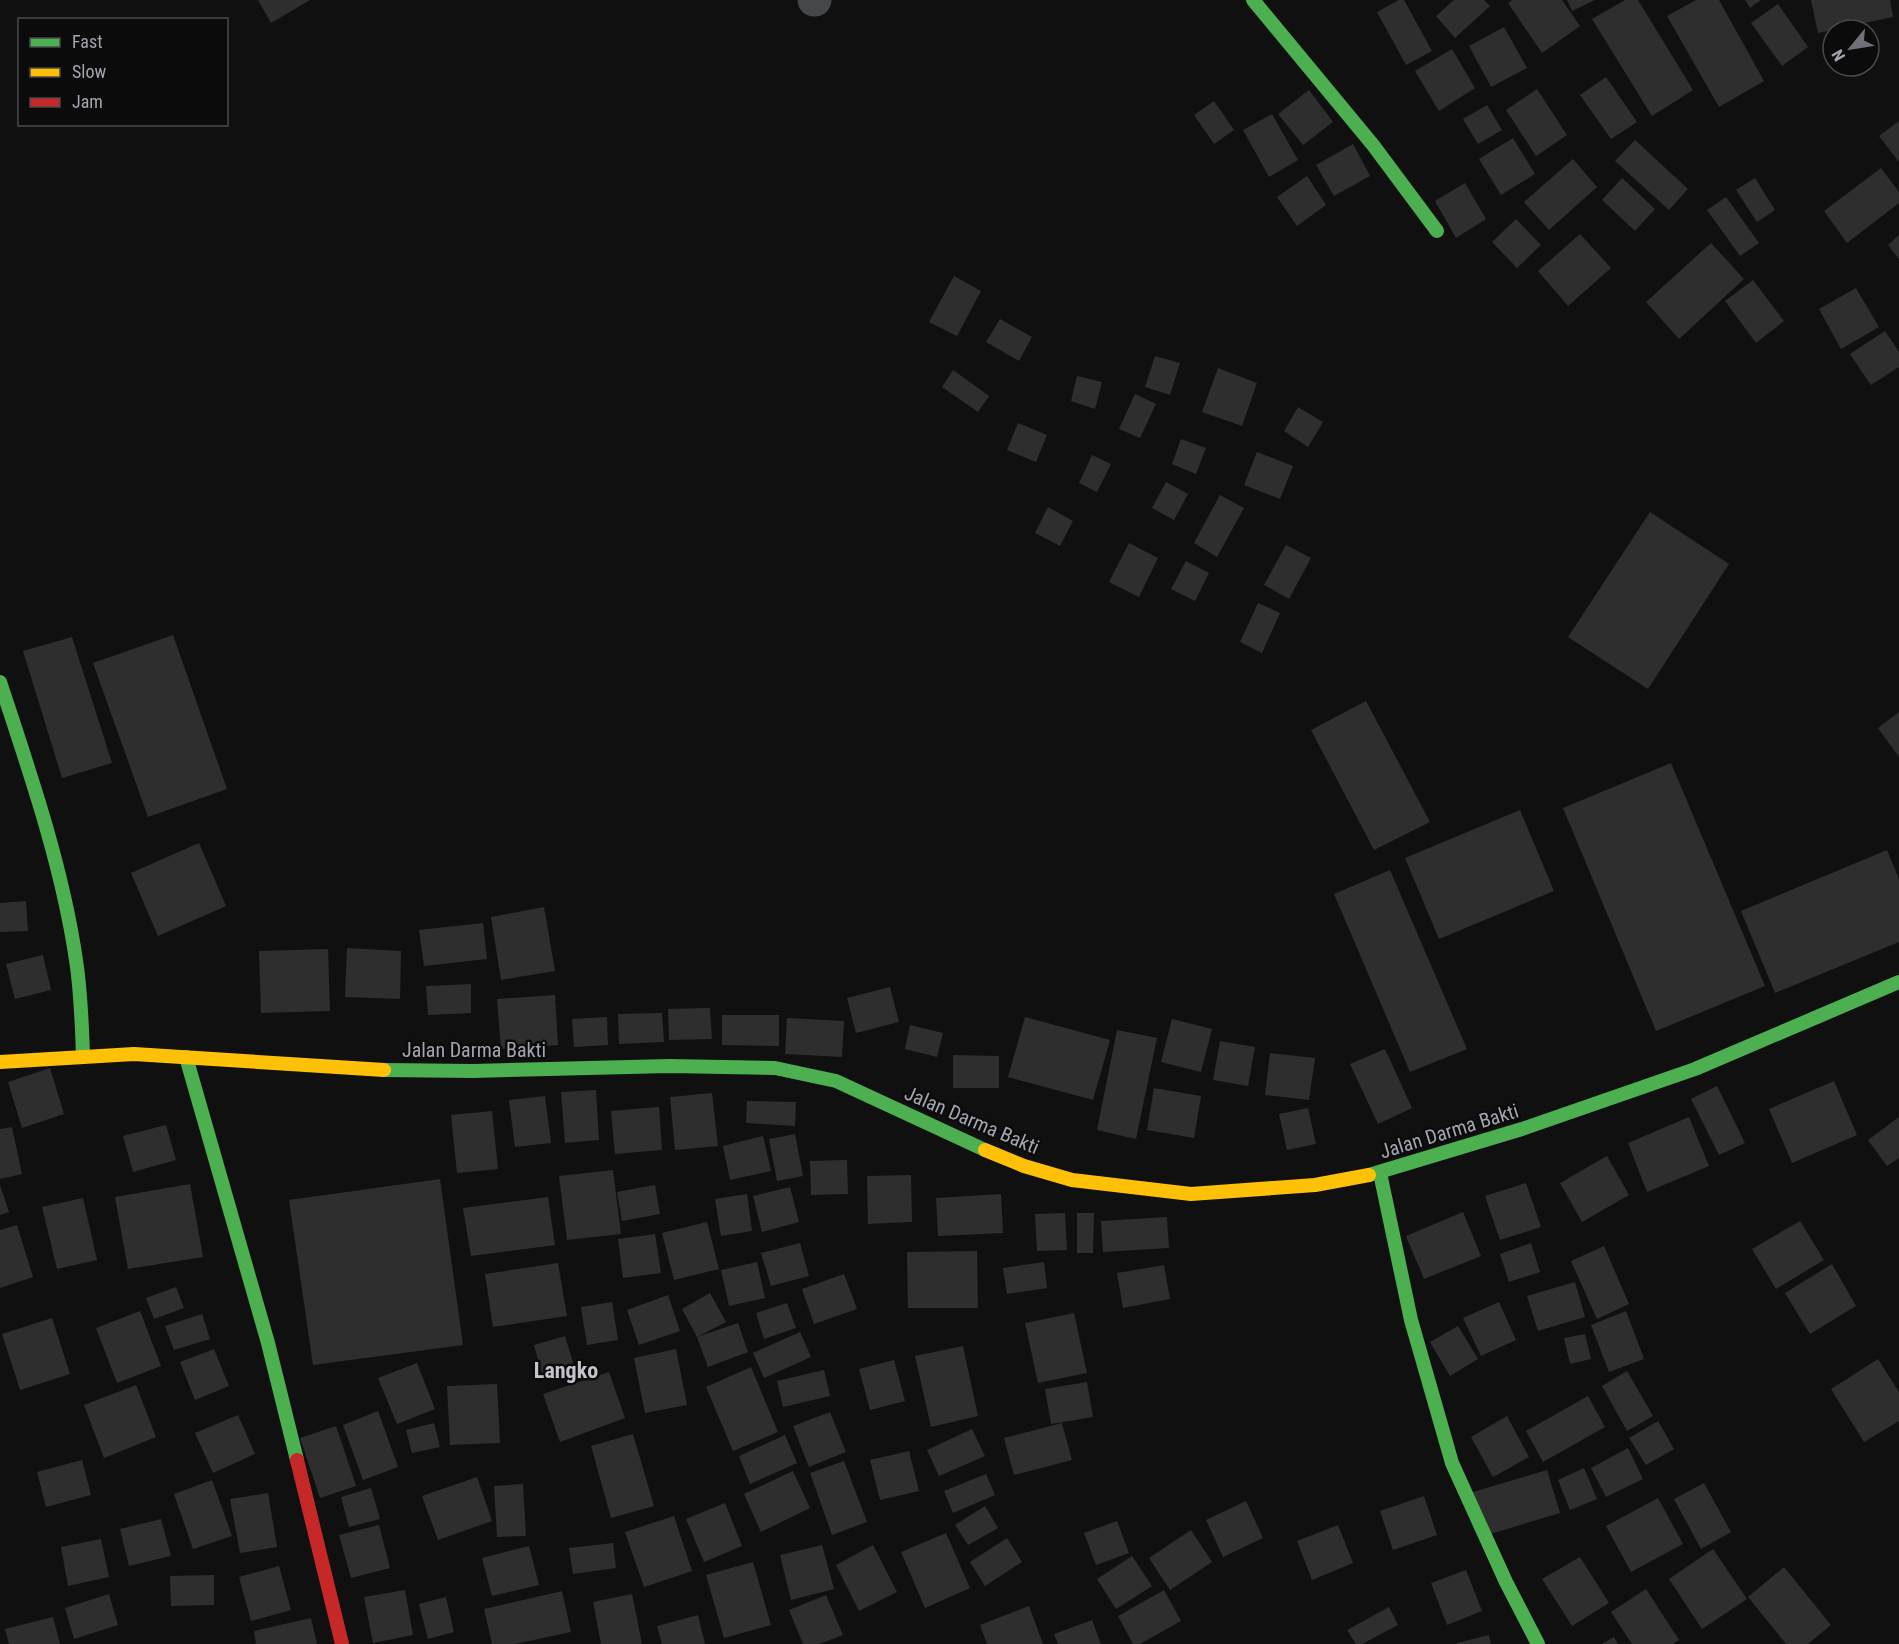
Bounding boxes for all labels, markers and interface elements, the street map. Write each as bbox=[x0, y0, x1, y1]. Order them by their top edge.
legend bbox=[18, 18, 228, 126]
north arrow bbox=[1821, 18, 1881, 78]
text: Fast bbox=[72, 31, 103, 52]
text: N bbox=[1828, 46, 1849, 64]
text: Slow bbox=[72, 61, 107, 82]
text: Jam bbox=[72, 91, 103, 112]
street label: Jalan Darma Bakti bbox=[402, 1038, 546, 1062]
street label: Jalan Darma Bakti bbox=[901, 1081, 1043, 1159]
street label: Jalan Darma Bakti bbox=[1377, 1098, 1521, 1164]
district label: Langko bbox=[534, 1358, 598, 1383]

